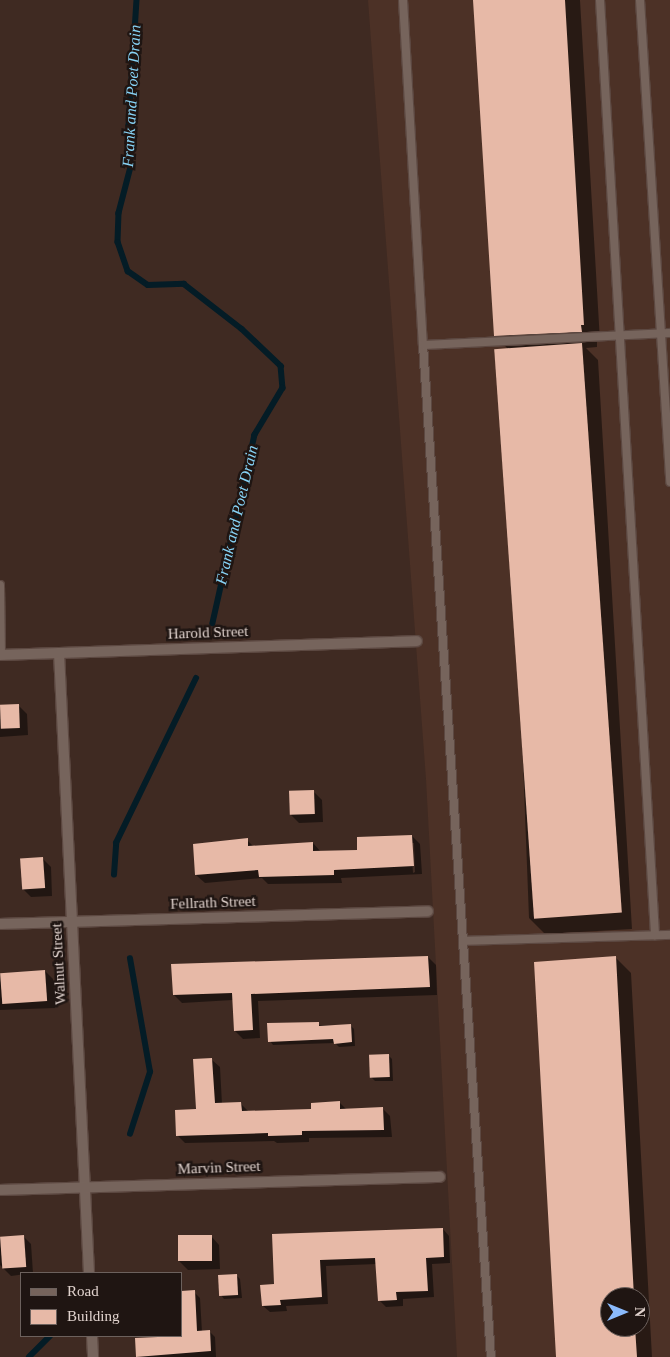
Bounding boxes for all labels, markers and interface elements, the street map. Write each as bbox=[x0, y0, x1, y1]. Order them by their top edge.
water label: Frank and Poet Drain bbox=[119, 24, 145, 168]
water label: Frank and Poet Drain bbox=[212, 443, 262, 587]
street label: Harold Street bbox=[168, 623, 248, 643]
street label: Fellrath Street bbox=[170, 893, 256, 913]
street label: Walnut Street bbox=[48, 923, 70, 1005]
street label: Marvin Street bbox=[177, 1158, 261, 1178]
legend bbox=[20, 1272, 182, 1337]
text: Road bbox=[67, 1283, 99, 1299]
north arrow bbox=[600, 1287, 650, 1337]
text: N bbox=[632, 1307, 647, 1317]
text: Building bbox=[67, 1308, 120, 1324]

